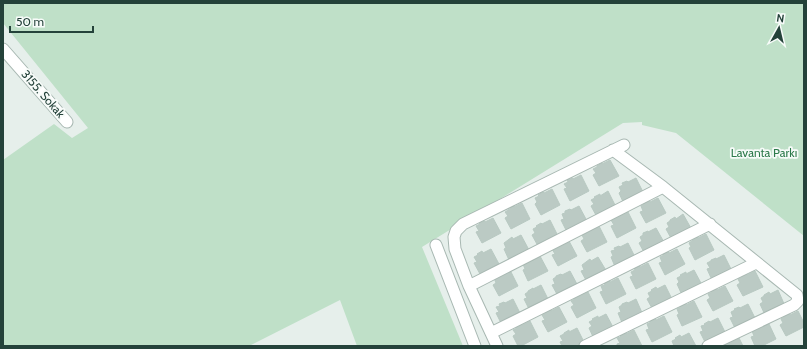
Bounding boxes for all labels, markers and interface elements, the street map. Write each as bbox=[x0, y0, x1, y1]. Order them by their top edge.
scale bar bbox=[10, 8, 93, 34]
north arrow bbox=[759, 8, 799, 48]
text: N bbox=[776, 11, 785, 26]
text: 50 m bbox=[16, 14, 44, 29]
street label: 3155. Sokak bbox=[18, 67, 69, 121]
park label: Lavanta Parkı bbox=[731, 145, 797, 160]

